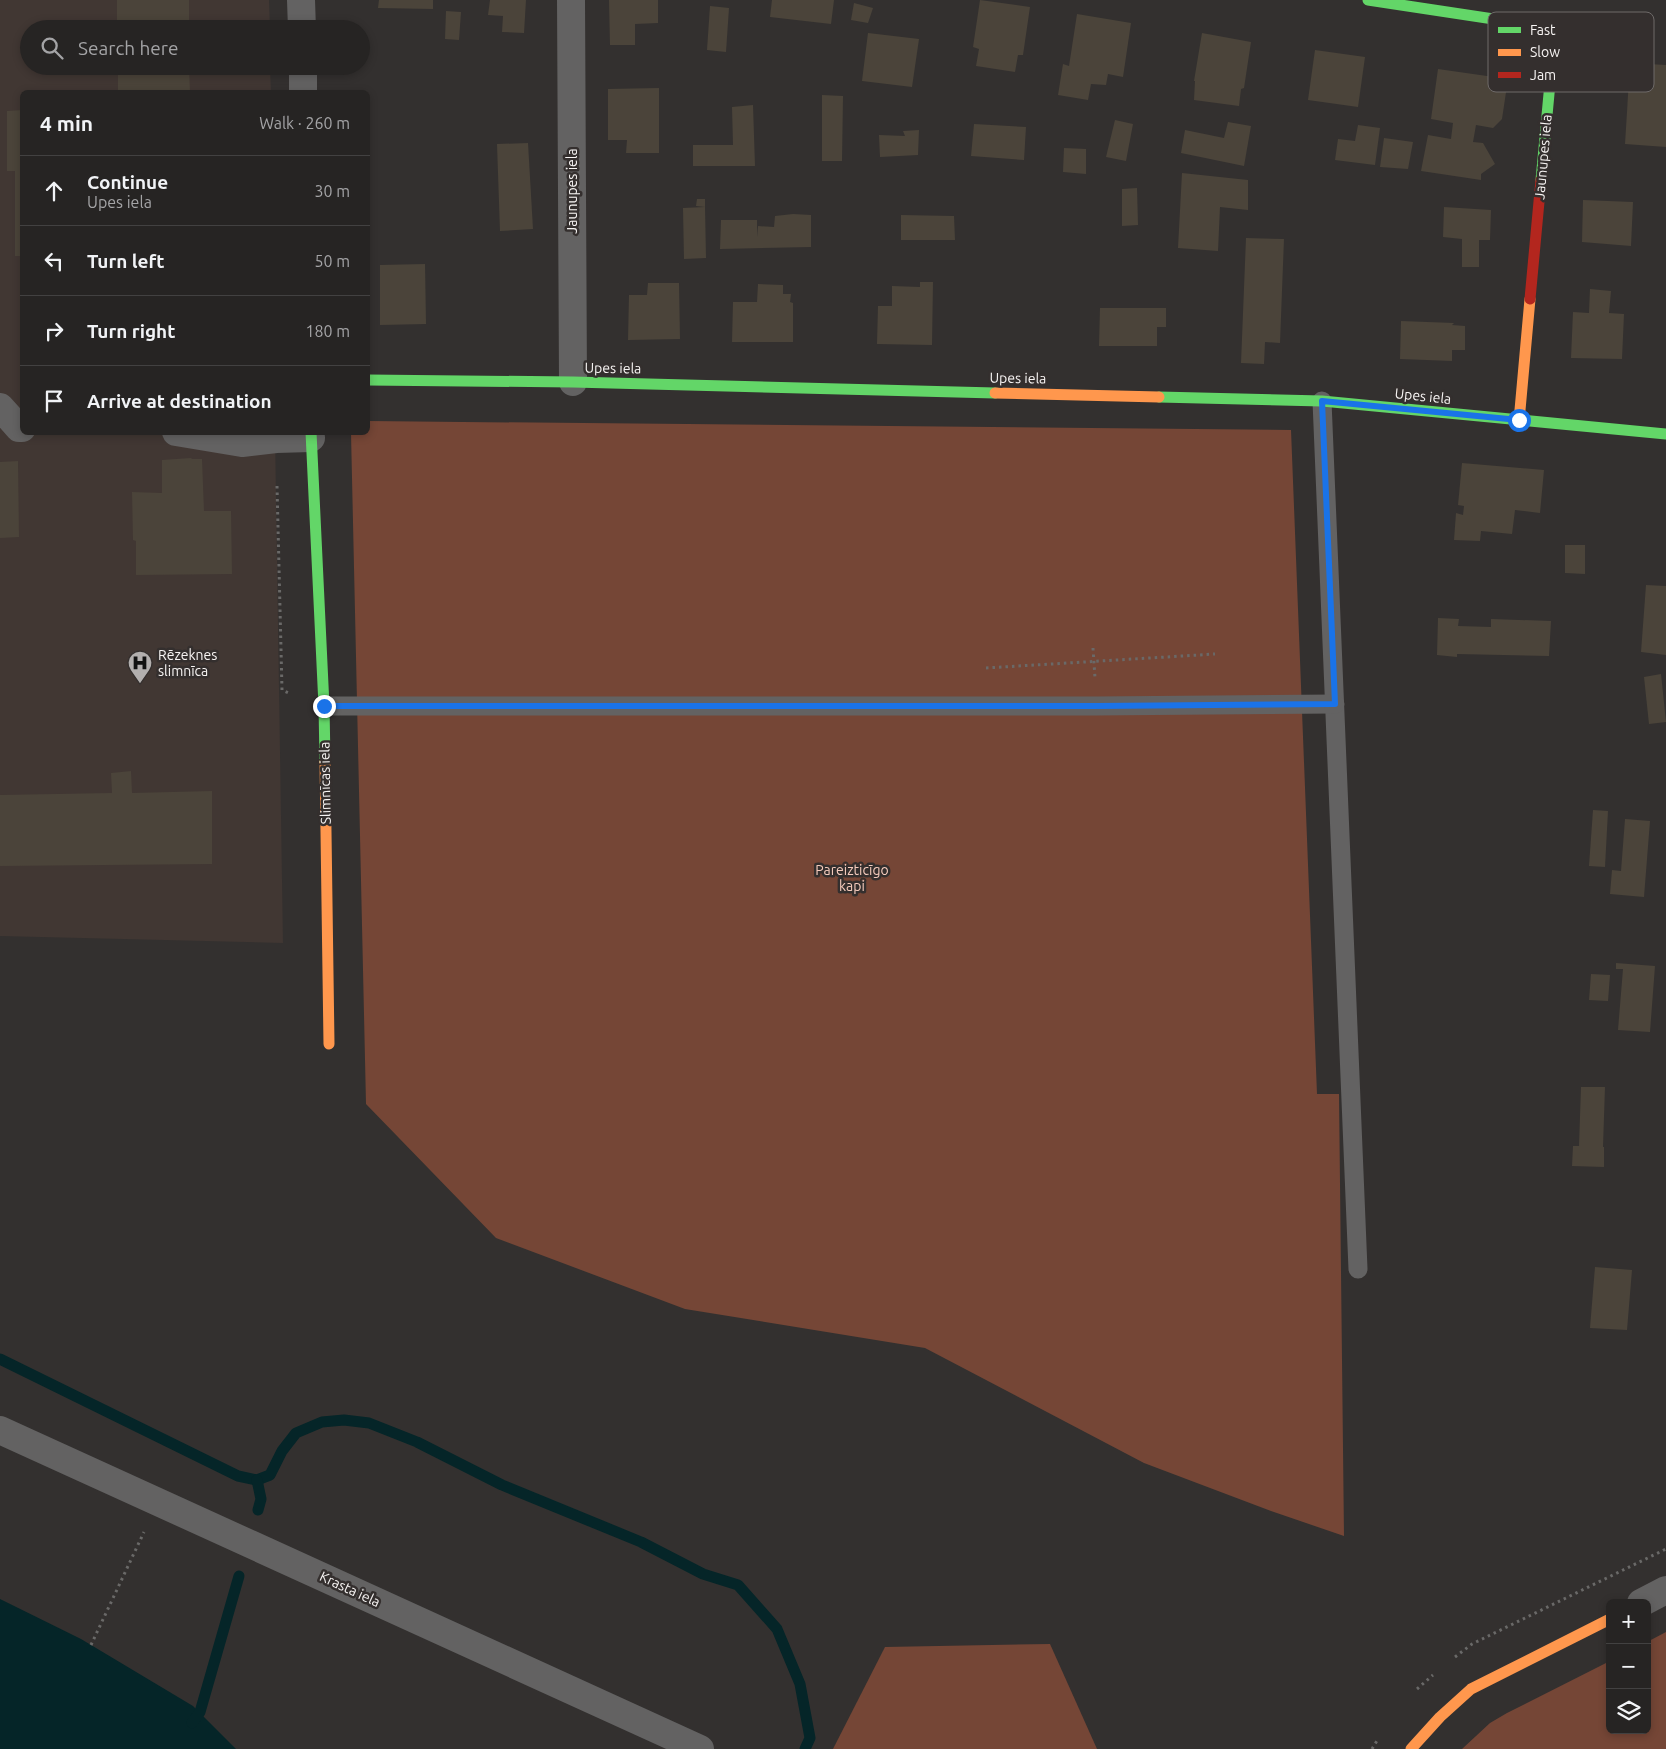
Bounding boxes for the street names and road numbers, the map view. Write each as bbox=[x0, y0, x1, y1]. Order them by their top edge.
street label: Jaunupes iela bbox=[1531, 114, 1555, 200]
street label: Jaunupes iela bbox=[564, 148, 580, 234]
street label: Upes iela bbox=[584, 360, 642, 376]
street label: Upes iela bbox=[989, 370, 1047, 386]
street label: Upes iela bbox=[1394, 385, 1452, 407]
street label: Slimnīcas iela bbox=[316, 741, 334, 825]
street label: Krasta iela bbox=[317, 1568, 383, 1610]

